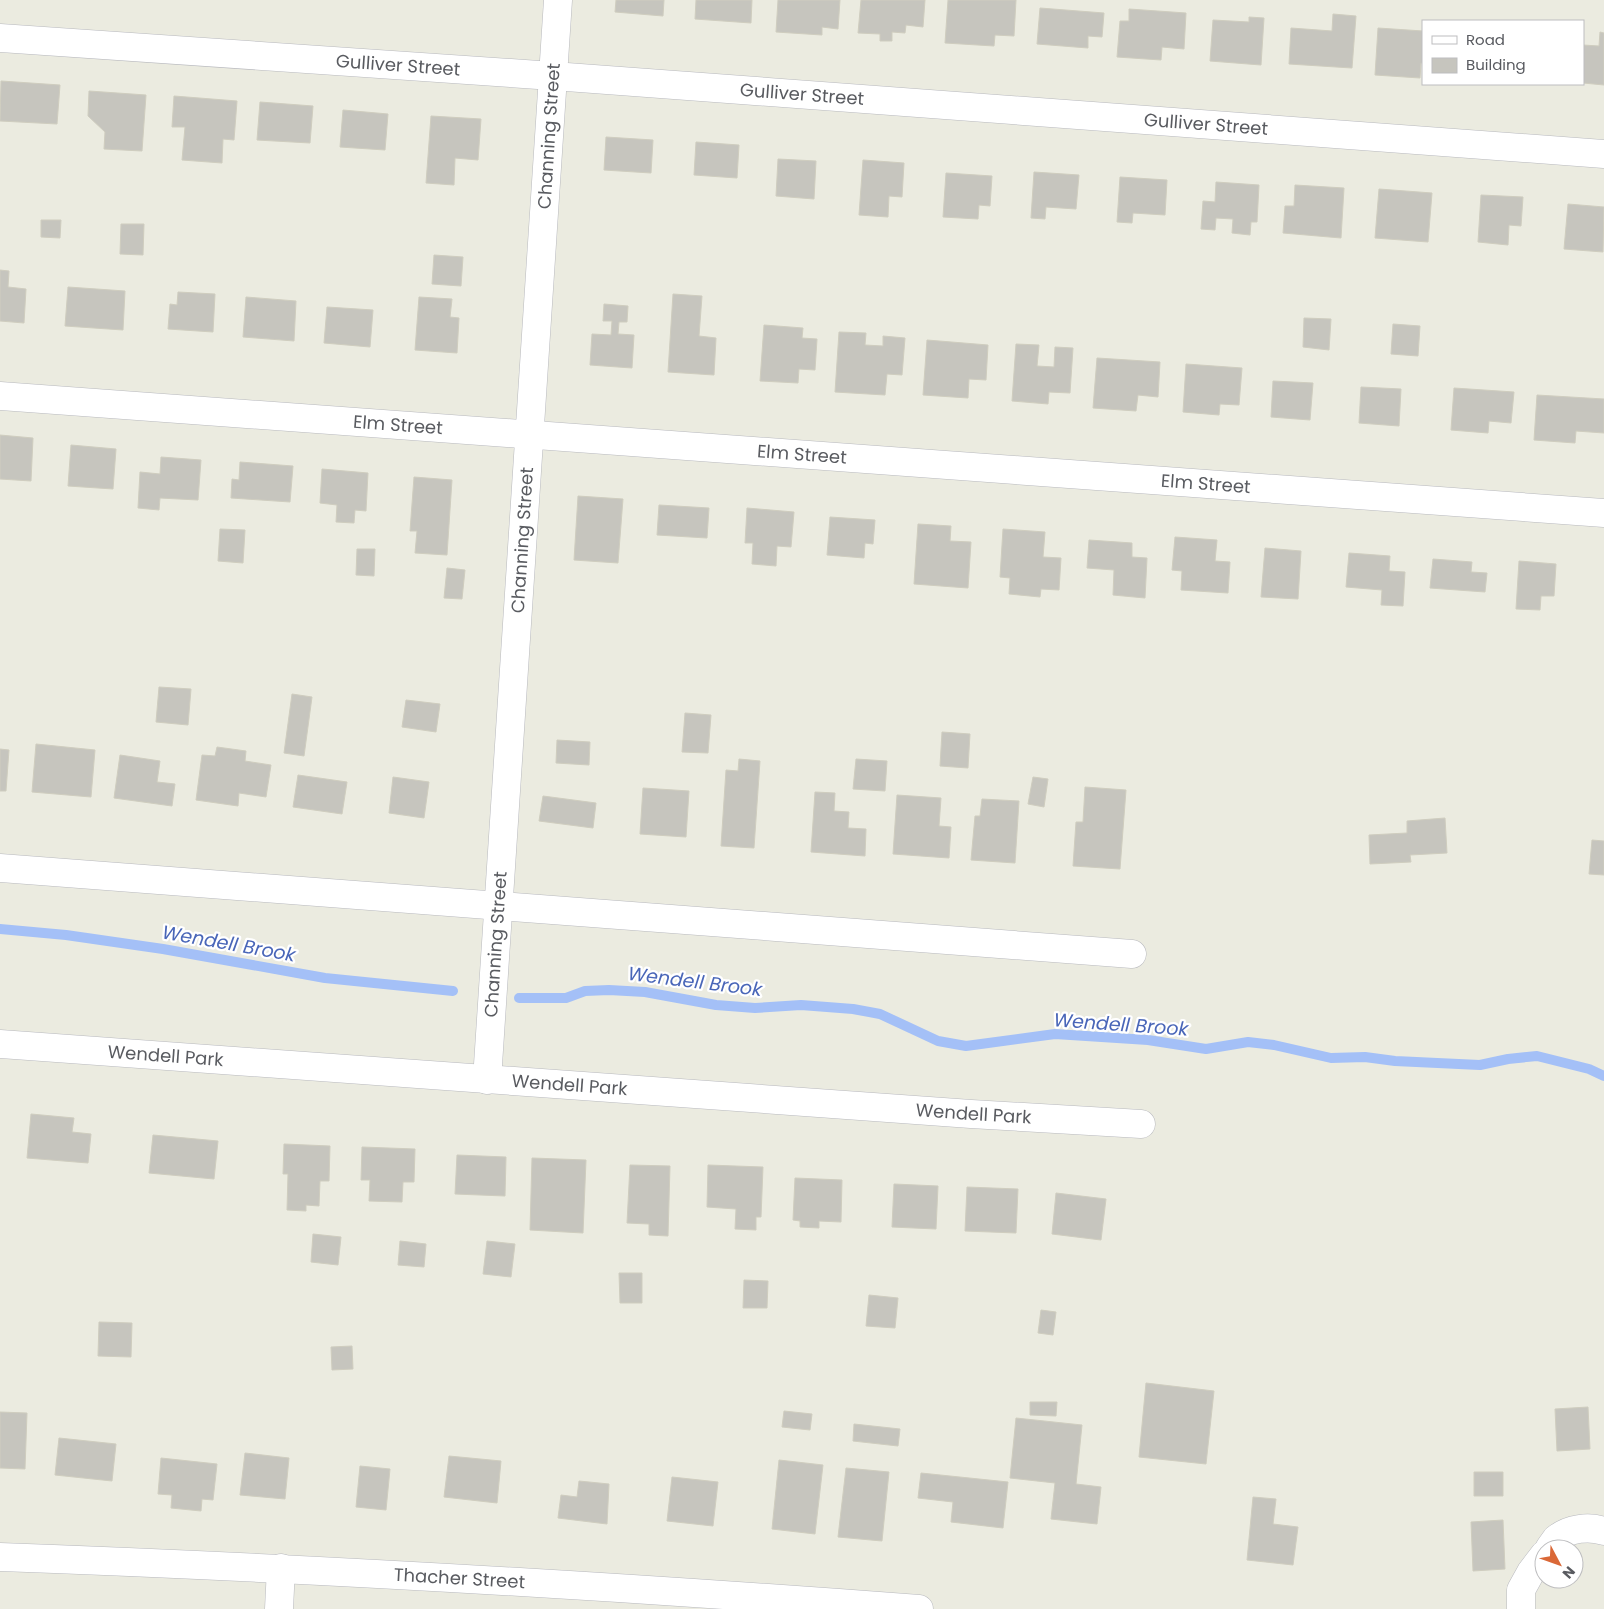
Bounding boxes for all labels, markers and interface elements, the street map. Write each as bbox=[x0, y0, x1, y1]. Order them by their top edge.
legend bbox=[1422, 20, 1584, 85]
text: Road bbox=[1466, 29, 1505, 50]
street label: Gulliver Street bbox=[335, 48, 461, 82]
text: Building bbox=[1466, 54, 1526, 75]
street label: Channing Street bbox=[531, 62, 566, 210]
street label: Gulliver Street bbox=[739, 77, 865, 111]
street label: Gulliver Street bbox=[1143, 107, 1269, 141]
street label: Elm Street bbox=[352, 409, 444, 440]
street label: Elm Street bbox=[756, 438, 848, 470]
street label: Channing Street bbox=[505, 466, 539, 614]
street label: Elm Street bbox=[1160, 468, 1252, 499]
street label: Channing Street bbox=[478, 870, 513, 1018]
water label: Wendell Brook bbox=[160, 918, 299, 969]
water label: Wendell Brook bbox=[626, 960, 765, 1003]
water label: Wendell Brook bbox=[1053, 1006, 1190, 1043]
street label: Wendell Park bbox=[107, 1039, 225, 1072]
street label: Wendell Park bbox=[511, 1068, 629, 1101]
street label: Wendell Park bbox=[915, 1097, 1033, 1130]
north arrow bbox=[1534, 1539, 1584, 1589]
street label: Thacher Street bbox=[393, 1562, 526, 1594]
text: N bbox=[1558, 1562, 1580, 1583]

